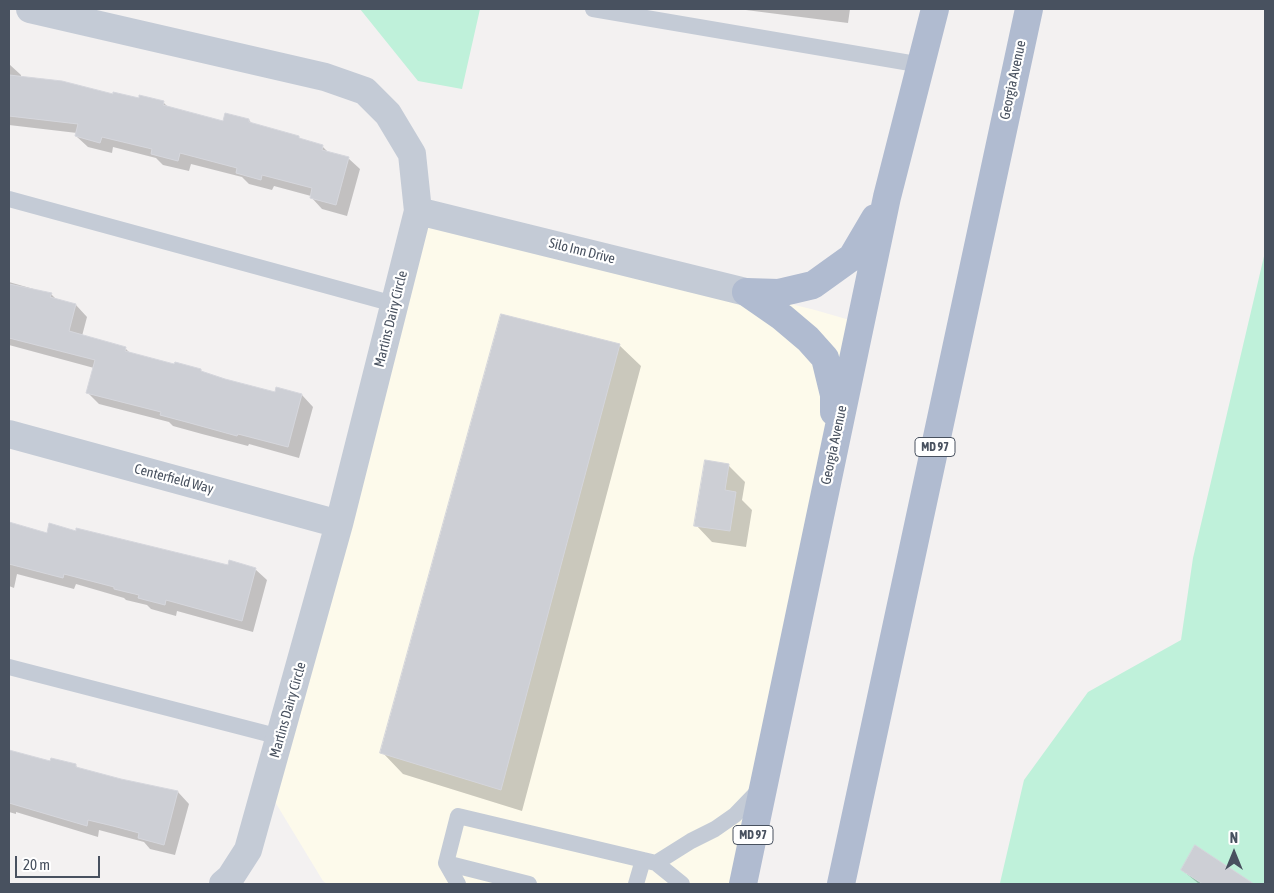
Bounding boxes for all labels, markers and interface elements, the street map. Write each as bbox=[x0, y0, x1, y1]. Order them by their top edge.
street label: Georgia Avenue bbox=[996, 39, 1030, 121]
street label: Silo Inn Drive bbox=[547, 235, 617, 267]
street label: Martins Dairy Circle bbox=[371, 269, 411, 369]
street label: Georgia Avenue bbox=[817, 404, 851, 486]
road number: MD 97 bbox=[915, 438, 955, 457]
street label: Centerfield Way bbox=[133, 460, 215, 498]
street label: Martins Dairy Circle bbox=[266, 660, 310, 760]
road number: MD 97 bbox=[733, 826, 773, 844]
north arrow bbox=[1209, 828, 1259, 878]
text: N bbox=[1230, 830, 1238, 846]
scale bar bbox=[18, 846, 102, 878]
text: 20 m bbox=[23, 856, 50, 873]

